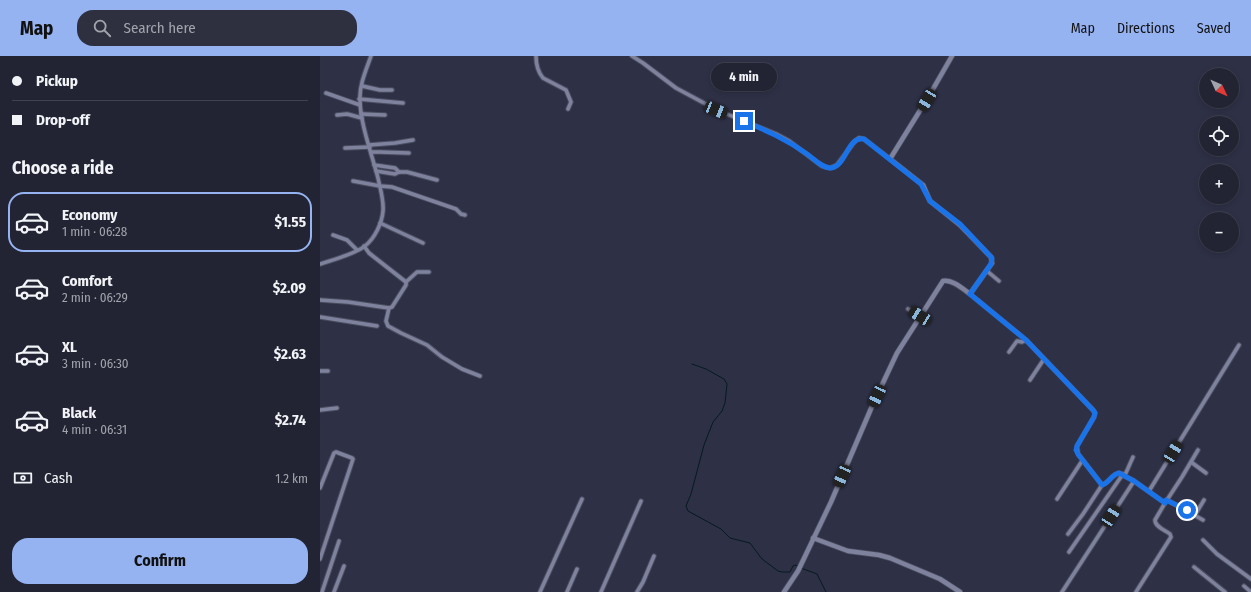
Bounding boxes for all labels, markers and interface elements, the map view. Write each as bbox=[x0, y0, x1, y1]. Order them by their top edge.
search box bbox=[77, 10, 357, 46]
text: Map bbox=[20, 17, 53, 40]
icon: search bbox=[91, 17, 113, 39]
text: Search here bbox=[123, 19, 196, 37]
text: Map bbox=[1071, 20, 1095, 37]
text: Directions bbox=[1117, 20, 1175, 37]
text: Saved bbox=[1197, 20, 1231, 37]
callout: 4 min bbox=[711, 63, 777, 91]
north arrow bbox=[1199, 68, 1239, 108]
map controls bbox=[1199, 68, 1239, 252]
text: 4 min bbox=[729, 69, 759, 84]
text: Pickup bbox=[36, 72, 78, 90]
car bbox=[916, 87, 938, 113]
car bbox=[703, 100, 729, 120]
text: Drop-off bbox=[36, 111, 90, 129]
route end bbox=[735, 112, 753, 130]
button: locate bbox=[1199, 116, 1239, 156]
text: Choose a ride bbox=[12, 157, 114, 179]
button: + bbox=[1199, 164, 1239, 204]
icon: car bbox=[14, 204, 50, 240]
text: Economy bbox=[62, 206, 117, 224]
button: − bbox=[1199, 212, 1239, 252]
text: $1.55 bbox=[274, 213, 306, 231]
text: 1 min · 06:28 bbox=[62, 224, 127, 239]
icon: car bbox=[14, 270, 50, 306]
text: Comfort bbox=[62, 272, 113, 290]
text: $2.09 bbox=[273, 279, 306, 297]
text: 2 min · 06:29 bbox=[62, 290, 128, 305]
car bbox=[907, 305, 933, 327]
icon: car bbox=[14, 336, 50, 372]
text: XL bbox=[62, 338, 77, 356]
text: $2.63 bbox=[274, 345, 306, 363]
text: 3 min · 06:30 bbox=[62, 356, 129, 371]
car bbox=[866, 383, 888, 409]
icon: car bbox=[14, 402, 50, 438]
text: Black bbox=[62, 404, 96, 422]
text: $2.74 bbox=[275, 411, 306, 429]
text: 4 min · 06:31 bbox=[62, 422, 127, 437]
car bbox=[1162, 439, 1184, 465]
car bbox=[832, 463, 852, 489]
icon: cash bbox=[12, 467, 34, 489]
text: Cash bbox=[44, 469, 73, 487]
text: 1.2 km bbox=[275, 471, 308, 486]
route start bbox=[1178, 501, 1196, 519]
car bbox=[1099, 503, 1123, 529]
button: Confirm bbox=[12, 538, 308, 584]

